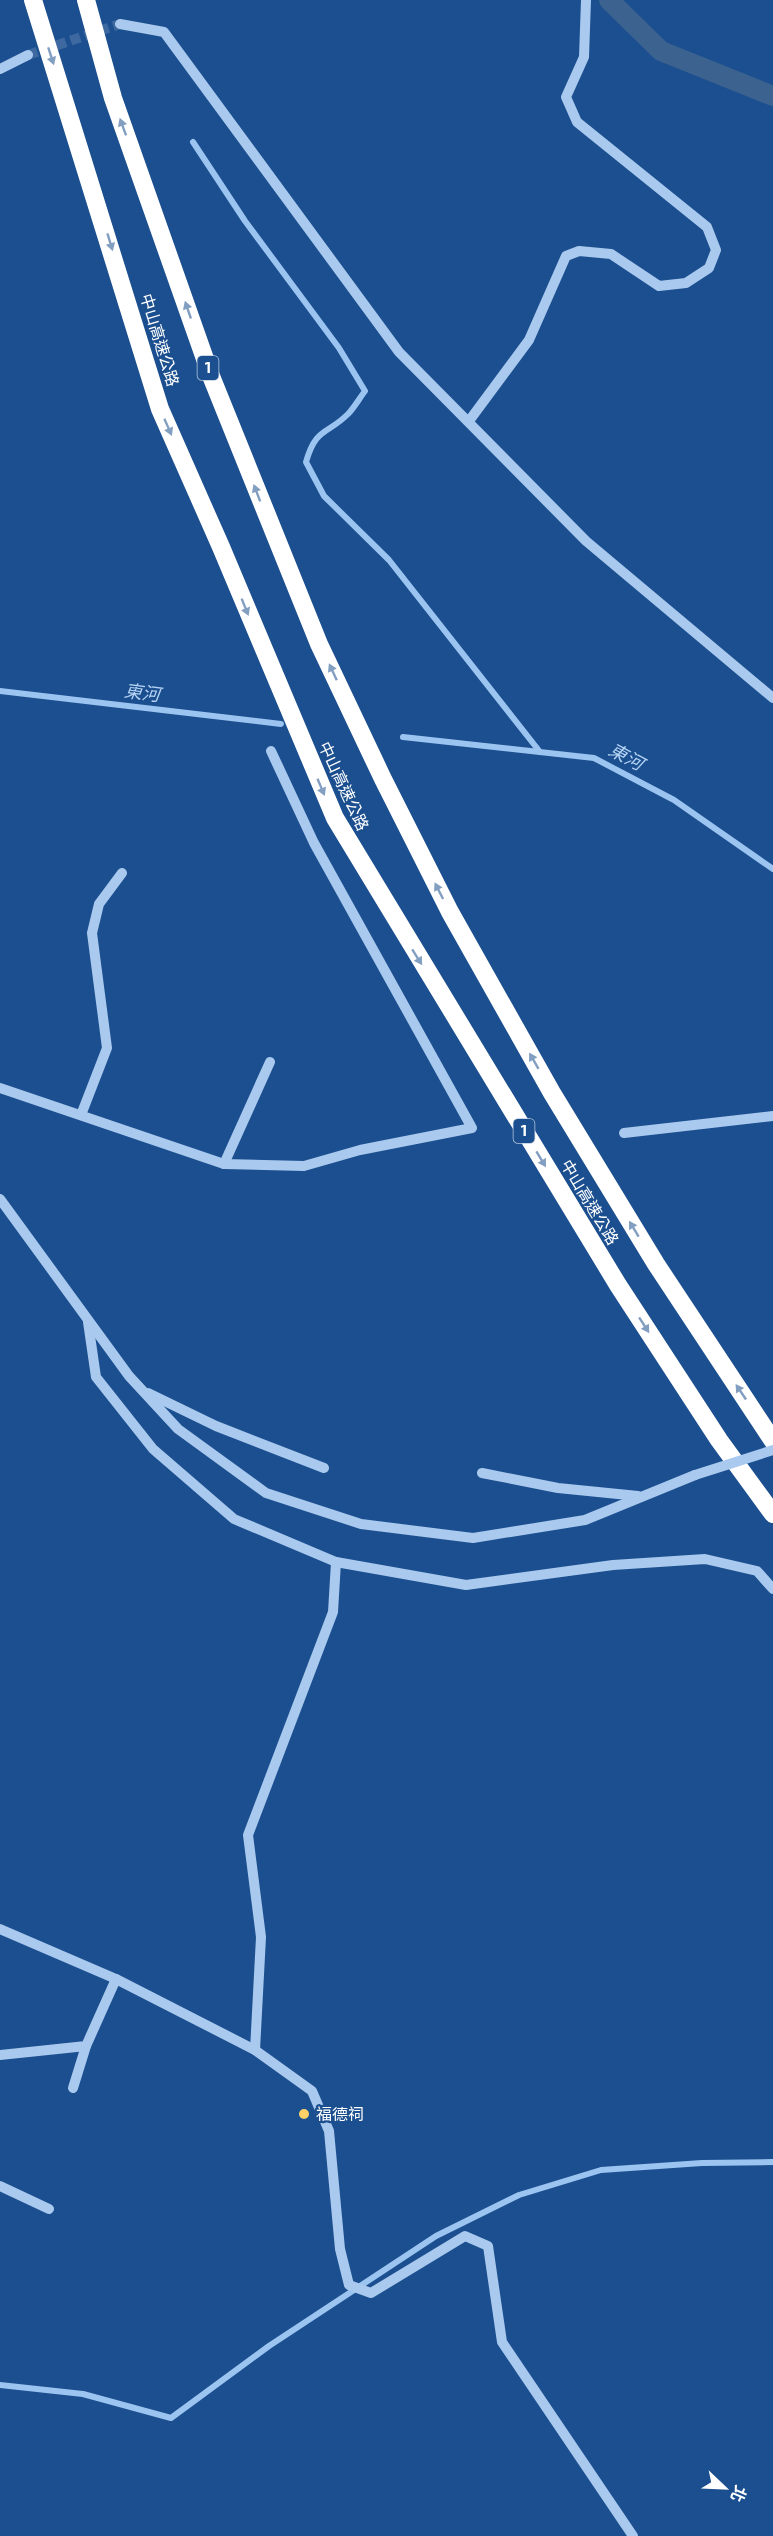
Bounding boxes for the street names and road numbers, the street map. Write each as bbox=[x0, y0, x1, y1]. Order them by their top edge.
street label: 中山高速公路 bbox=[137, 291, 184, 389]
road number: 1 bbox=[198, 356, 218, 380]
street label: 中山高速公路 bbox=[316, 738, 373, 833]
road number: 1 bbox=[514, 1119, 534, 1143]
street label: 中山高速公路 bbox=[558, 1156, 623, 1248]

